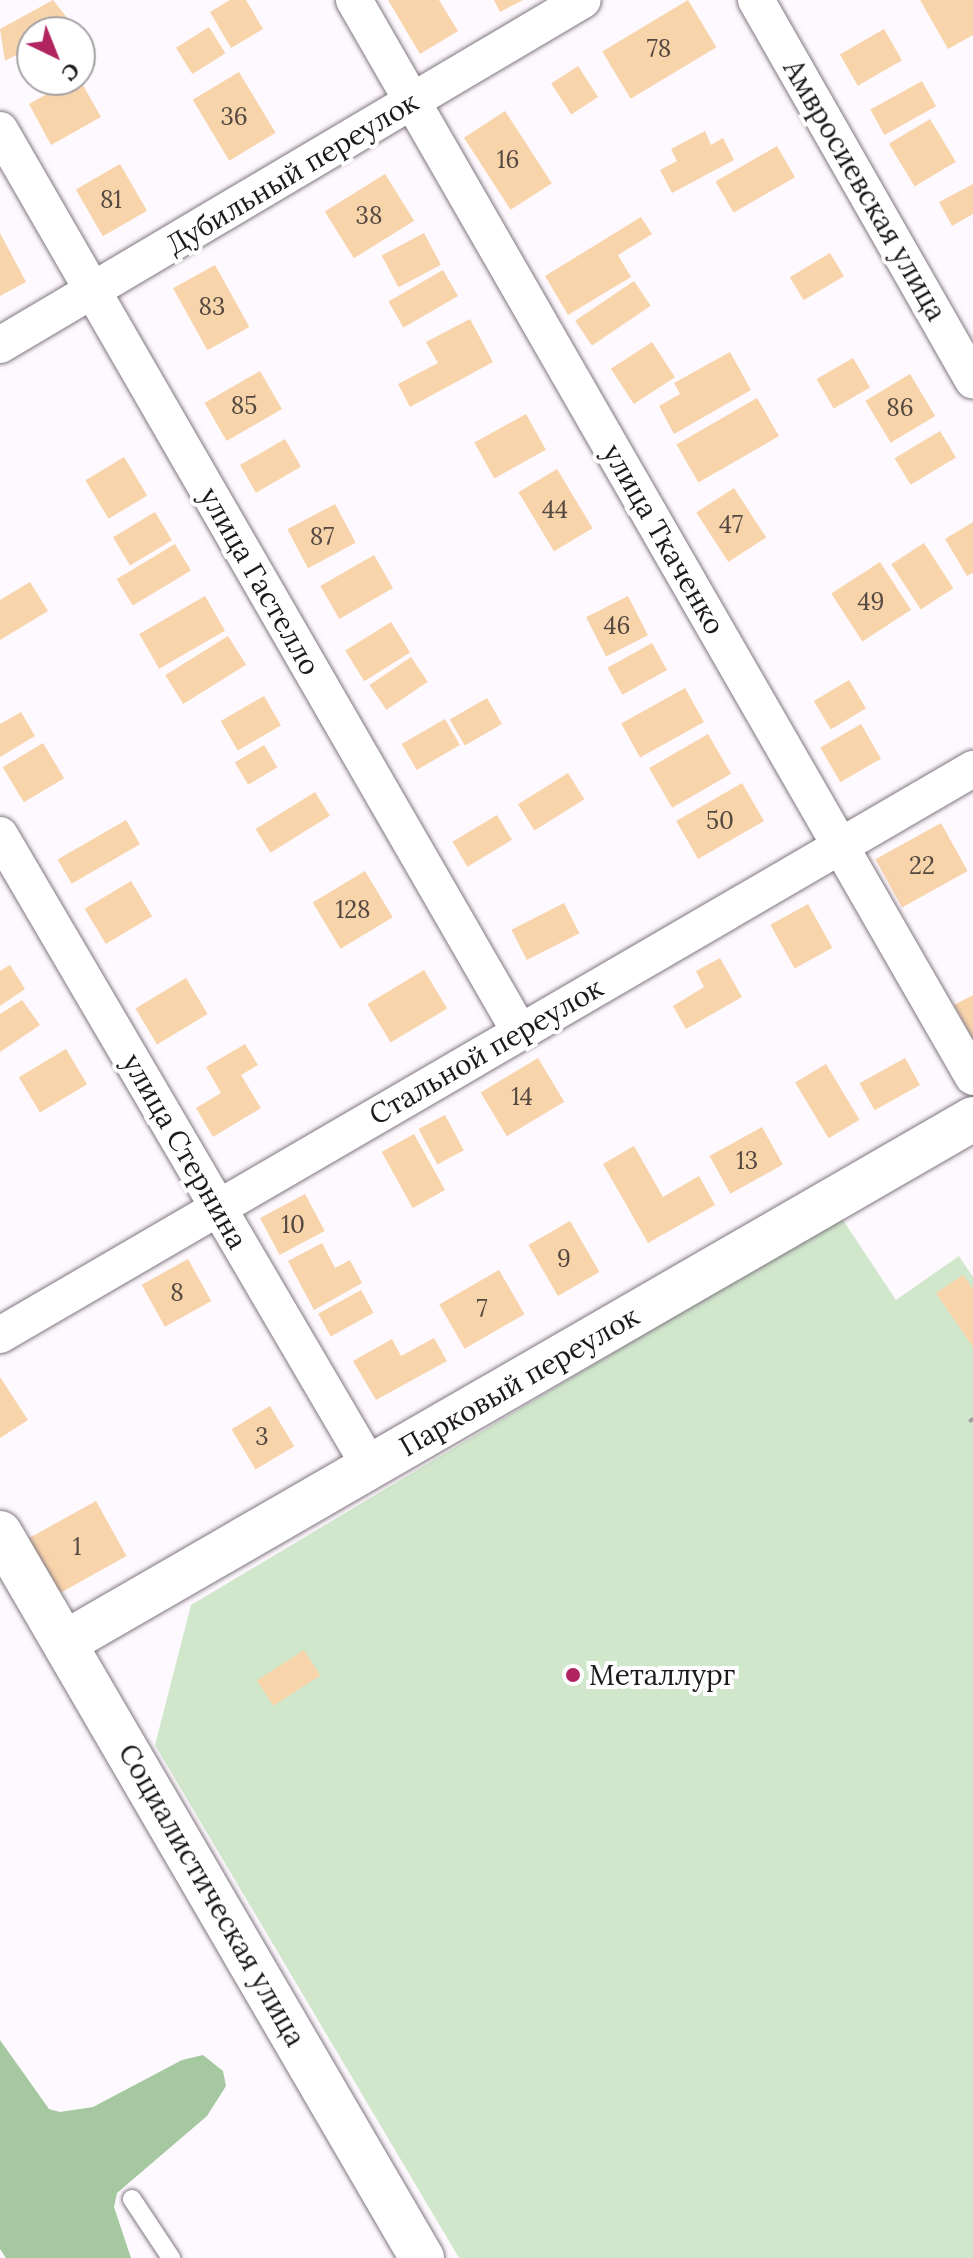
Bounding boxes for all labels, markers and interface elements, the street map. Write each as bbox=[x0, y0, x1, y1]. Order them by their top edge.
north arrow bbox=[16, 16, 96, 96]
house number: 78 bbox=[647, 35, 671, 63]
street label: Амвросиевская улица bbox=[777, 54, 953, 326]
text: С bbox=[56, 57, 86, 87]
street label: Дубильный переулок bbox=[160, 85, 424, 261]
house number: 36 bbox=[220, 103, 248, 131]
house number: 16 bbox=[497, 146, 519, 174]
house number: 81 bbox=[100, 186, 122, 214]
house number: 38 bbox=[356, 202, 382, 230]
house number: 83 bbox=[199, 293, 225, 321]
house number: 85 bbox=[231, 392, 257, 420]
house number: 86 bbox=[886, 394, 914, 422]
street label: улица Ткаченко bbox=[596, 438, 732, 640]
street label: улица Гастелло bbox=[193, 481, 327, 681]
house number: 44 bbox=[542, 496, 568, 524]
house number: 47 bbox=[719, 511, 743, 539]
house number: 87 bbox=[310, 523, 334, 551]
house number: 49 bbox=[858, 588, 884, 616]
house number: 46 bbox=[604, 612, 630, 640]
house number: 50 bbox=[706, 807, 734, 835]
house number: 22 bbox=[909, 852, 935, 880]
house number: 128 bbox=[335, 896, 371, 924]
street label: Стальной переулок bbox=[363, 970, 609, 1132]
street label: улица Стернина bbox=[115, 1047, 255, 1255]
house number: 14 bbox=[511, 1083, 533, 1111]
house number: 13 bbox=[736, 1147, 758, 1175]
house number: 10 bbox=[281, 1211, 305, 1239]
house number: 9 bbox=[557, 1245, 571, 1273]
house number: 8 bbox=[170, 1279, 184, 1307]
house number: 7 bbox=[476, 1295, 488, 1323]
street label: Парковый переулок bbox=[393, 1299, 645, 1463]
house number: 3 bbox=[255, 1423, 269, 1451]
house number: 1 bbox=[73, 1533, 81, 1561]
place label: Металлург bbox=[589, 1658, 735, 1692]
marker: Металлург bbox=[564, 1666, 582, 1684]
street label: Социалистическая улица bbox=[112, 1738, 312, 2052]

